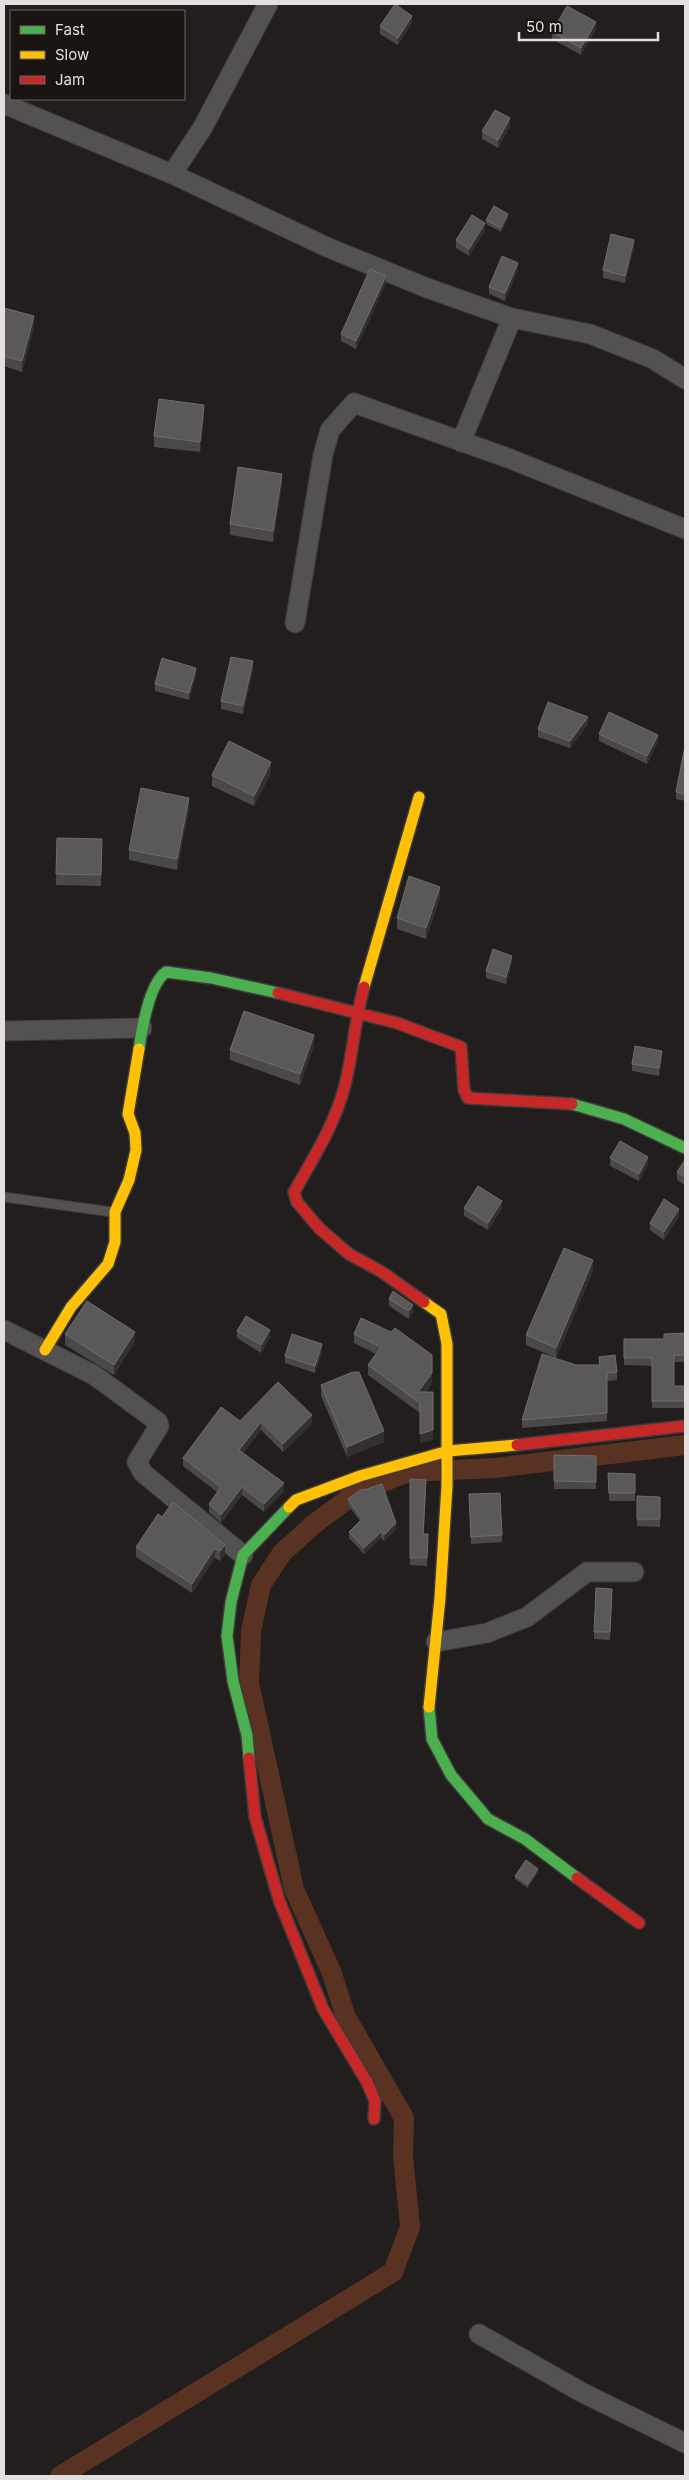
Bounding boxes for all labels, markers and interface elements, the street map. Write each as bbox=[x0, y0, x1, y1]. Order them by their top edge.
legend bbox=[10, 10, 185, 100]
scale bar bbox=[519, 10, 658, 42]
text: 50 m bbox=[526, 17, 562, 36]
text: Fast bbox=[55, 20, 85, 39]
text: Slow bbox=[55, 45, 89, 64]
text: Jam bbox=[55, 70, 85, 89]

